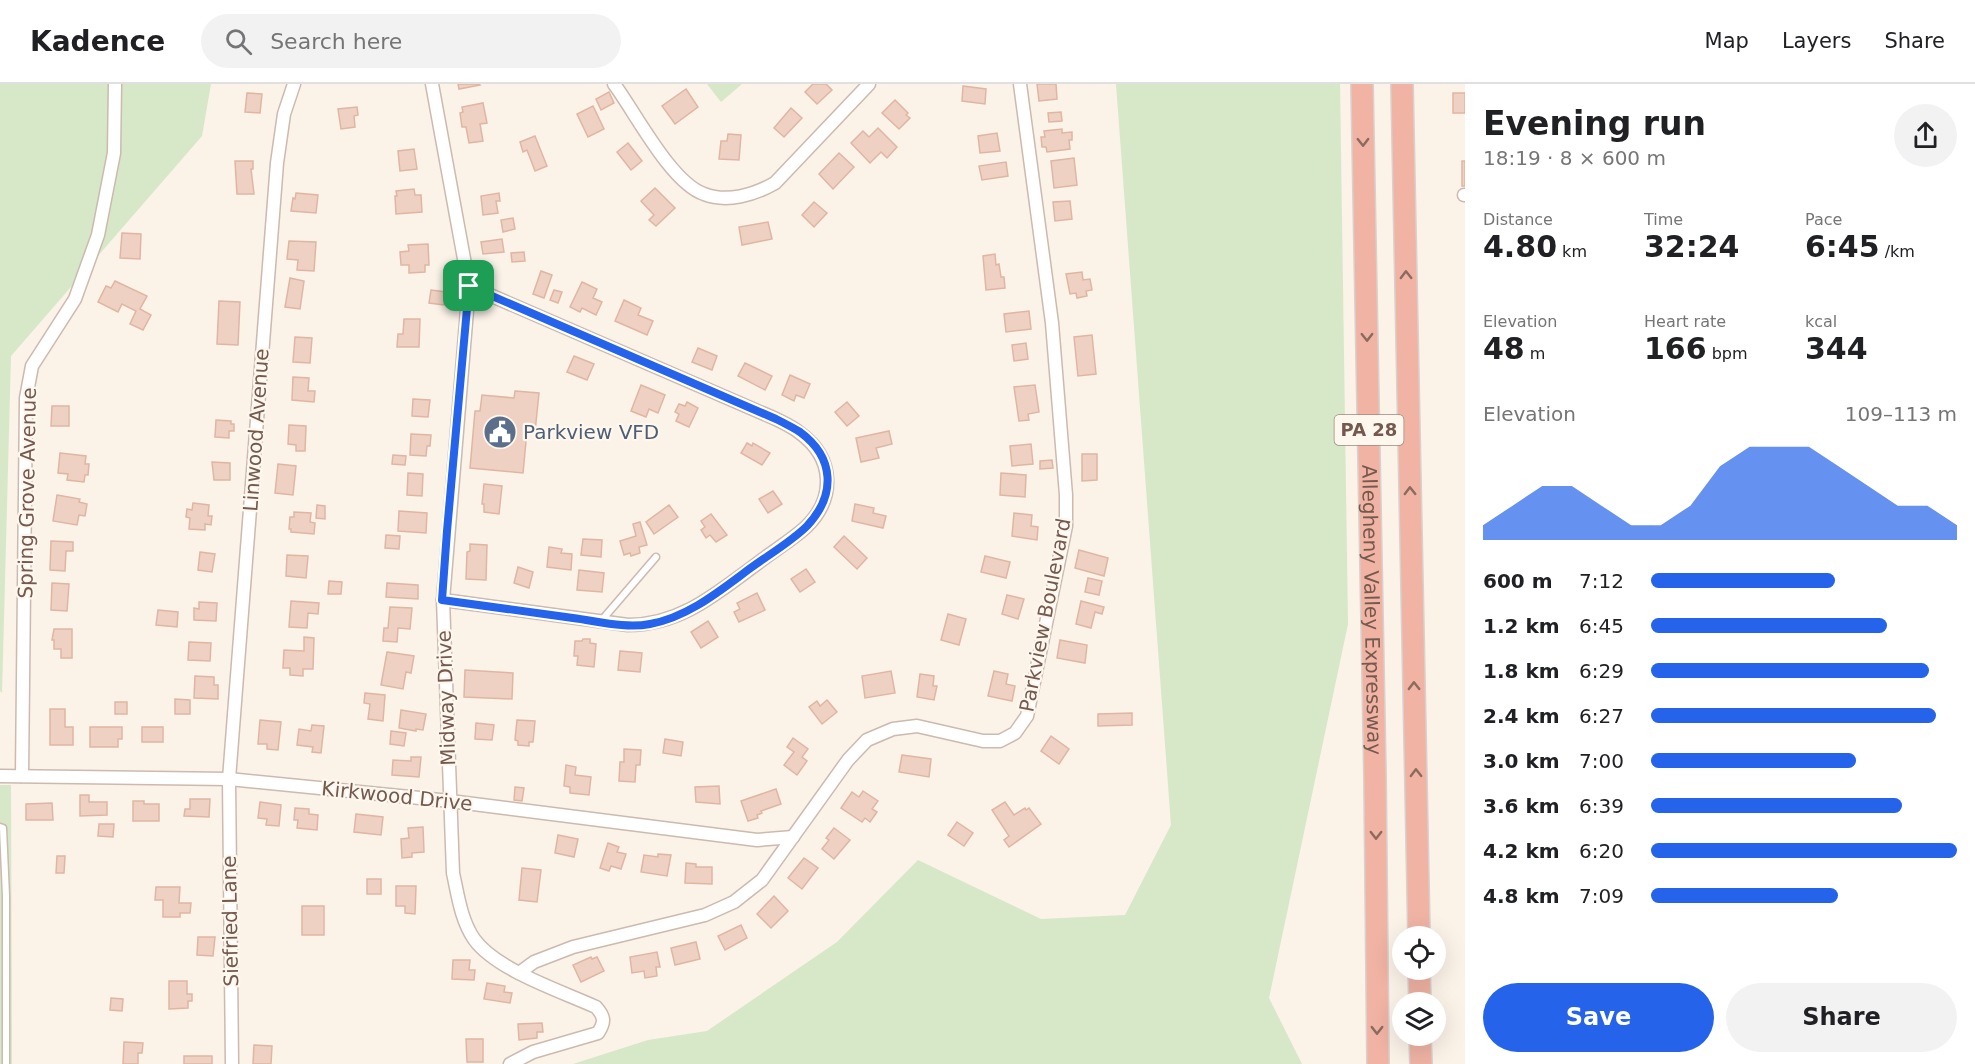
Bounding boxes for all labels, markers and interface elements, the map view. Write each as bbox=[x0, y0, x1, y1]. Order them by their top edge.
search box bbox=[201, 14, 621, 68]
text: Kadence bbox=[30, 25, 165, 58]
icon: search bbox=[222, 25, 255, 58]
text: Search here bbox=[270, 29, 402, 54]
text: Map bbox=[1705, 29, 1749, 53]
text: Layers bbox=[1782, 29, 1851, 53]
text: Share bbox=[1884, 29, 1945, 53]
text: Evening run bbox=[1483, 104, 1706, 143]
button: share bbox=[1894, 104, 1957, 167]
one-way arrow bbox=[1357, 138, 1369, 147]
text: 18:19 · 8 × 600 m bbox=[1483, 146, 1666, 170]
text: Distance bbox=[1483, 210, 1553, 229]
text: Time bbox=[1644, 210, 1683, 229]
text: Pace bbox=[1805, 210, 1842, 229]
text: 4.80 bbox=[1483, 229, 1557, 264]
text: 32:24 bbox=[1644, 229, 1740, 264]
text: 6:45 bbox=[1805, 229, 1880, 264]
text: km bbox=[1557, 242, 1587, 261]
text: /km bbox=[1880, 242, 1915, 261]
pin bbox=[443, 260, 494, 311]
icon: arrive bbox=[452, 269, 485, 302]
one-way arrow bbox=[1400, 271, 1412, 280]
text: Elevation bbox=[1483, 312, 1557, 331]
text: Heart rate bbox=[1644, 312, 1726, 331]
text: kcal bbox=[1805, 312, 1837, 331]
text: 48 bbox=[1483, 331, 1525, 366]
text: 166 bbox=[1644, 331, 1707, 366]
text: 344 bbox=[1805, 331, 1868, 366]
one-way arrow bbox=[1361, 333, 1373, 342]
text: m bbox=[1525, 344, 1545, 363]
text: bpm bbox=[1707, 344, 1748, 363]
street label: Linwood Avenue bbox=[238, 348, 274, 512]
street label: Spring Grove Avenue bbox=[13, 387, 41, 599]
text: Elevation bbox=[1483, 402, 1576, 426]
text: 109–113 m bbox=[1845, 402, 1957, 426]
public building icon: Parkview VFD bbox=[482, 414, 518, 450]
road number: PA 28 bbox=[1334, 415, 1404, 445]
place label: Parkview VFD bbox=[523, 420, 659, 444]
street label: Allegheny Valley Expressway bbox=[1357, 465, 1387, 755]
one-way arrow bbox=[1404, 487, 1417, 496]
street label: Parkview Boulevard bbox=[1014, 516, 1076, 714]
text: 600 m bbox=[1483, 569, 1553, 593]
text: 7:12 bbox=[1579, 569, 1624, 593]
text: 1.2 km bbox=[1483, 614, 1560, 638]
text: 6:45 bbox=[1579, 614, 1624, 638]
street label: Midway Drive bbox=[432, 630, 460, 766]
text: 1.8 km bbox=[1483, 659, 1560, 683]
text: 6:29 bbox=[1579, 659, 1624, 683]
one-way arrow bbox=[1408, 682, 1420, 691]
text: 2.4 km bbox=[1483, 704, 1560, 728]
text: 6:27 bbox=[1579, 704, 1624, 728]
text: 3.0 km bbox=[1483, 749, 1560, 773]
text: 7:00 bbox=[1579, 749, 1624, 773]
one-way arrow bbox=[1409, 768, 1422, 777]
street label: Kirkwood Drive bbox=[320, 776, 474, 816]
text: 3.6 km bbox=[1483, 794, 1560, 818]
text: 6:39 bbox=[1579, 794, 1624, 818]
one-way arrow bbox=[1370, 831, 1382, 840]
text: 4.2 km bbox=[1483, 839, 1560, 863]
text: 6:20 bbox=[1579, 839, 1624, 863]
street label: Siefried Lane bbox=[217, 855, 243, 987]
text: 4.8 km bbox=[1483, 884, 1560, 908]
text: 7:09 bbox=[1579, 884, 1624, 908]
map controls bbox=[1392, 926, 1446, 1046]
button: locate bbox=[1392, 926, 1446, 980]
button: Save bbox=[1483, 983, 1714, 1052]
button: Share bbox=[1726, 983, 1957, 1052]
button: layers bbox=[1392, 992, 1446, 1046]
one-way arrow bbox=[1371, 1026, 1383, 1035]

